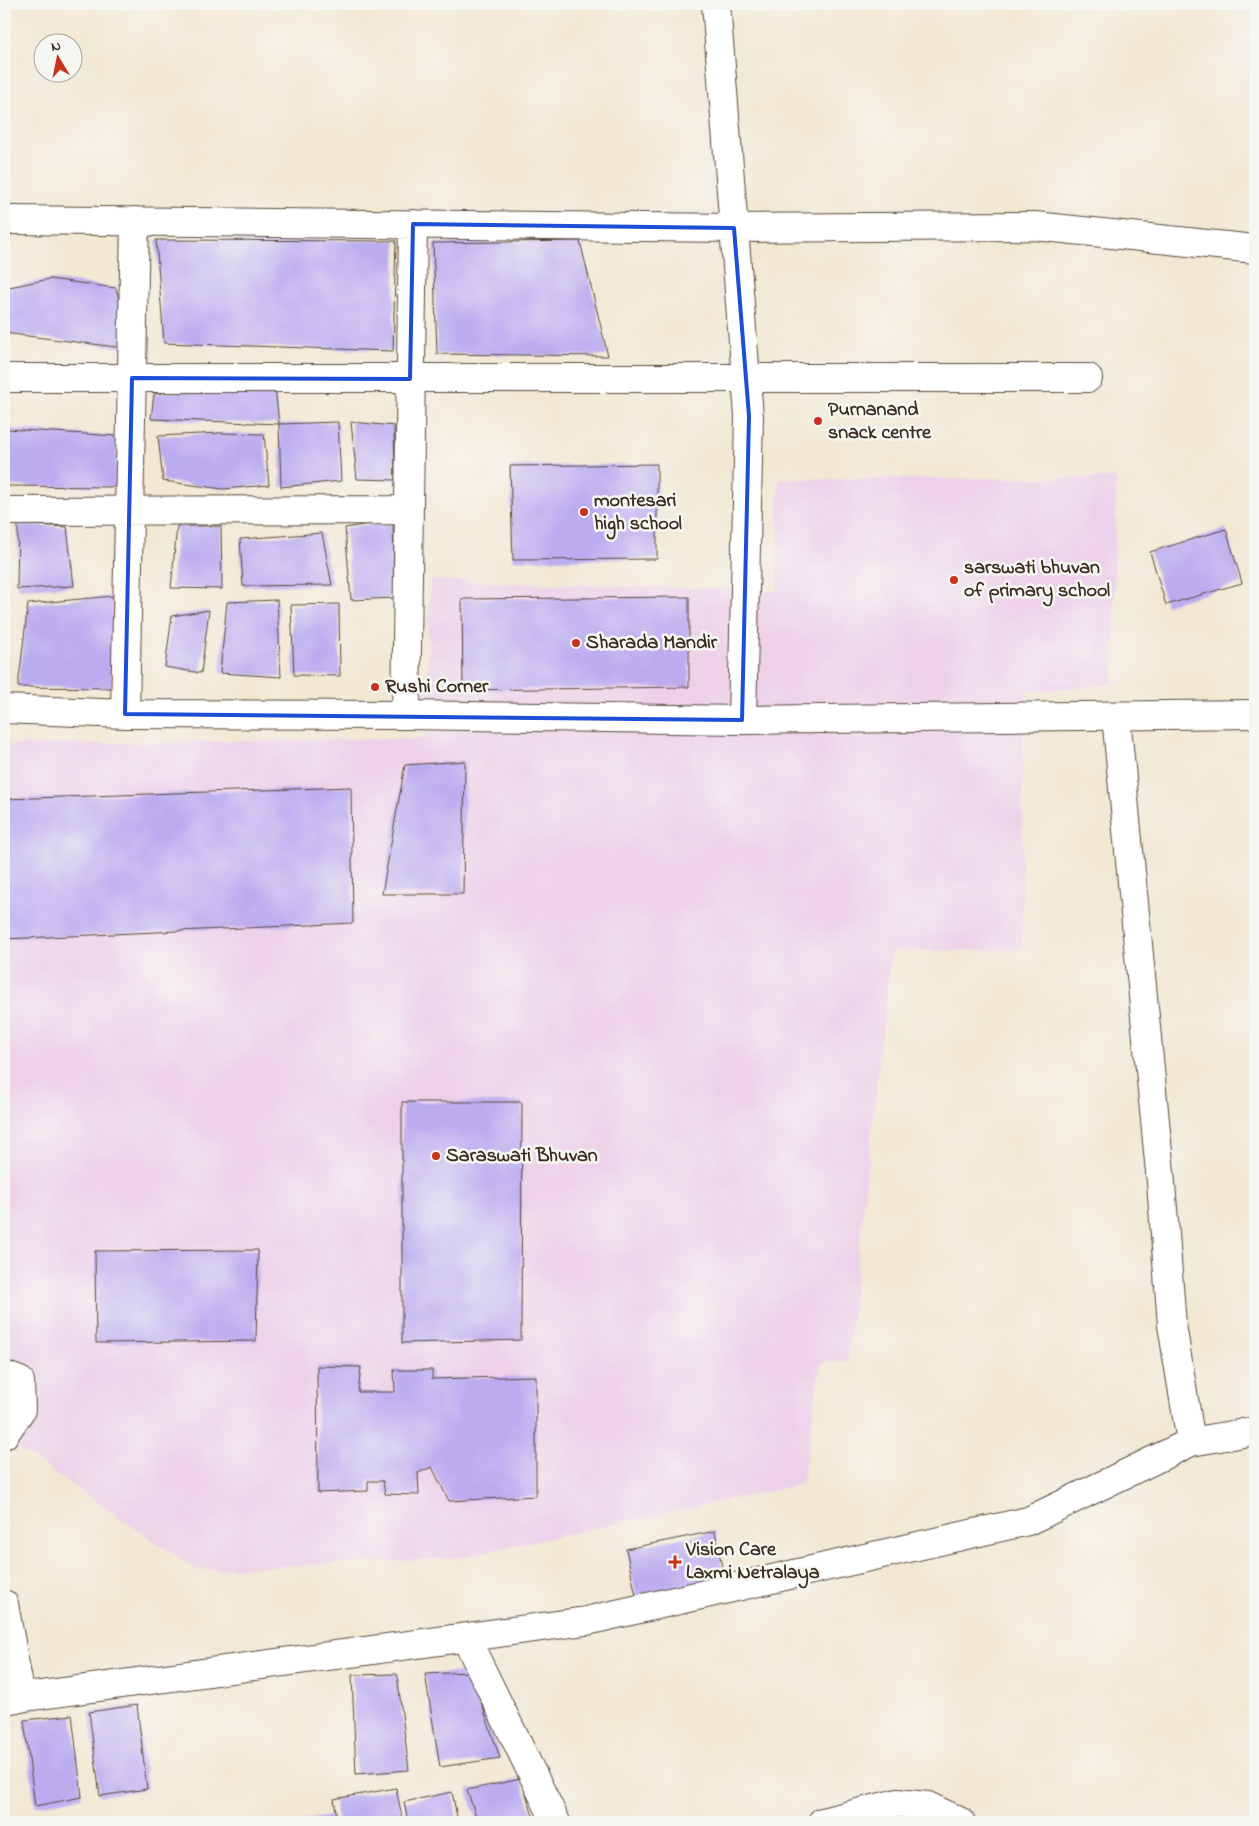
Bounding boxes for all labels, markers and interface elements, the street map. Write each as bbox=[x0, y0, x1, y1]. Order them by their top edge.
north arrow bbox=[32, 32, 82, 82]
text: N bbox=[50, 36, 62, 58]
place label: Purnanand snack centre bbox=[828, 396, 932, 448]
marker: Purnanand snack centre bbox=[812, 415, 824, 427]
place label: montesari high school bbox=[594, 487, 682, 540]
marker: montesari high school bbox=[578, 506, 590, 518]
place label: sarswati bhuvan of primary school bbox=[964, 554, 1110, 607]
marker: sarswati bhuvan of primary school bbox=[948, 574, 960, 586]
place label: Sharada Mandir bbox=[586, 629, 718, 658]
marker: Sharada Mandir bbox=[570, 637, 582, 649]
place label: Rushi Corner bbox=[385, 673, 489, 702]
marker: Rushi Corner bbox=[369, 681, 381, 693]
place label: Saraswati Bhuvan bbox=[446, 1142, 598, 1171]
marker: Saraswati Bhuvan bbox=[430, 1150, 442, 1162]
place label: Vision Care Laxmi Netralaya bbox=[685, 1536, 820, 1589]
marker: Vision Care Laxmi Netralaya bbox=[668, 1555, 682, 1569]

